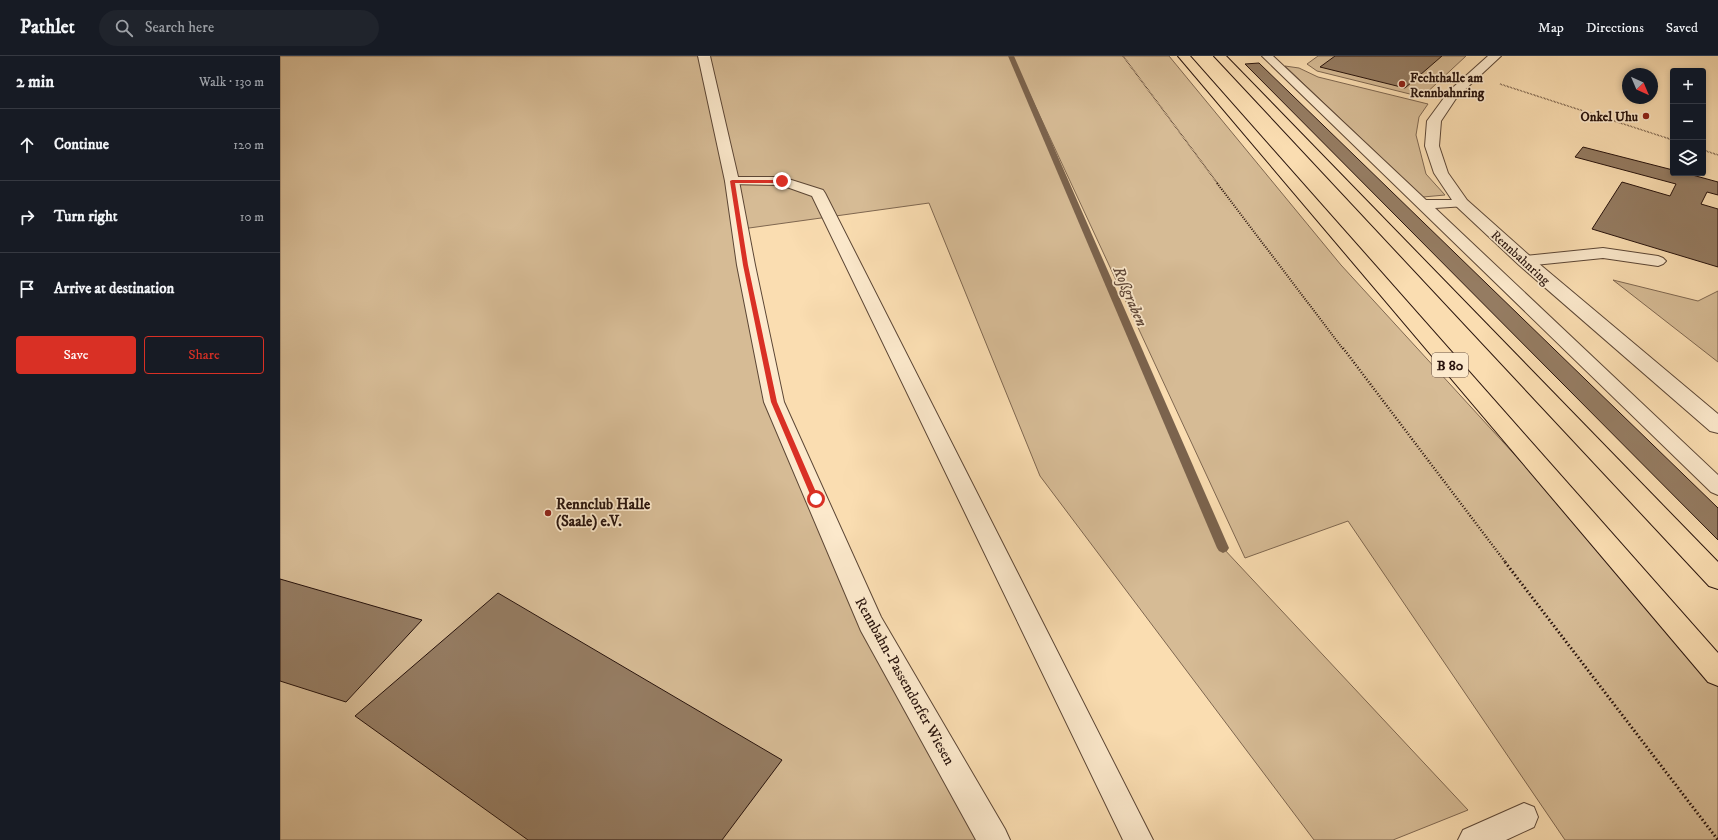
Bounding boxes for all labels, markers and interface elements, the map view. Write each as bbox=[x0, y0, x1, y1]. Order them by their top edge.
search box bbox=[99, 10, 379, 46]
text: Pathlet bbox=[20, 16, 75, 39]
icon: search bbox=[113, 17, 135, 39]
text: Search here bbox=[145, 18, 214, 37]
text: Map bbox=[1538, 19, 1564, 37]
text: Directions bbox=[1586, 19, 1644, 37]
text: Saved bbox=[1666, 19, 1698, 37]
north arrow bbox=[1622, 68, 1658, 104]
map controls bbox=[1670, 68, 1706, 176]
button: + bbox=[1670, 68, 1706, 104]
place label: Fechthalle am Rennbahnring bbox=[1410, 70, 1485, 102]
text: 2 min bbox=[16, 71, 54, 93]
text: Walk · 130 m bbox=[199, 74, 264, 90]
marker: Fechthalle am Rennbahnring bbox=[1397, 79, 1407, 89]
button: − bbox=[1670, 104, 1706, 140]
place label: Onkel Uhu bbox=[1581, 109, 1639, 125]
marker: Onkel Uhu bbox=[1641, 111, 1651, 121]
icon: ahead bbox=[16, 134, 38, 156]
text: Continue bbox=[54, 135, 109, 154]
text: 120 m bbox=[233, 137, 264, 153]
button: layers bbox=[1670, 140, 1706, 176]
route end bbox=[773, 172, 791, 190]
icon: right bbox=[16, 206, 38, 228]
text: Turn right bbox=[54, 207, 117, 226]
text: 10 m bbox=[240, 209, 264, 225]
street label: Rennbahnring bbox=[1487, 227, 1554, 289]
water label: Roßgraben bbox=[1108, 262, 1152, 330]
icon: arrive bbox=[16, 278, 38, 300]
text: Arrive at destination bbox=[54, 279, 174, 298]
button: Save bbox=[16, 336, 136, 374]
button: Share bbox=[144, 336, 264, 374]
road number: B 80 bbox=[1432, 353, 1468, 377]
route start bbox=[807, 490, 825, 508]
place label: Rennclub Halle (Saale) e.V. bbox=[556, 495, 651, 531]
marker: Rennclub Halle (Saale) e.V. bbox=[543, 508, 553, 518]
street label: Rennbahn-Passendorfer Wiesen bbox=[850, 594, 959, 769]

